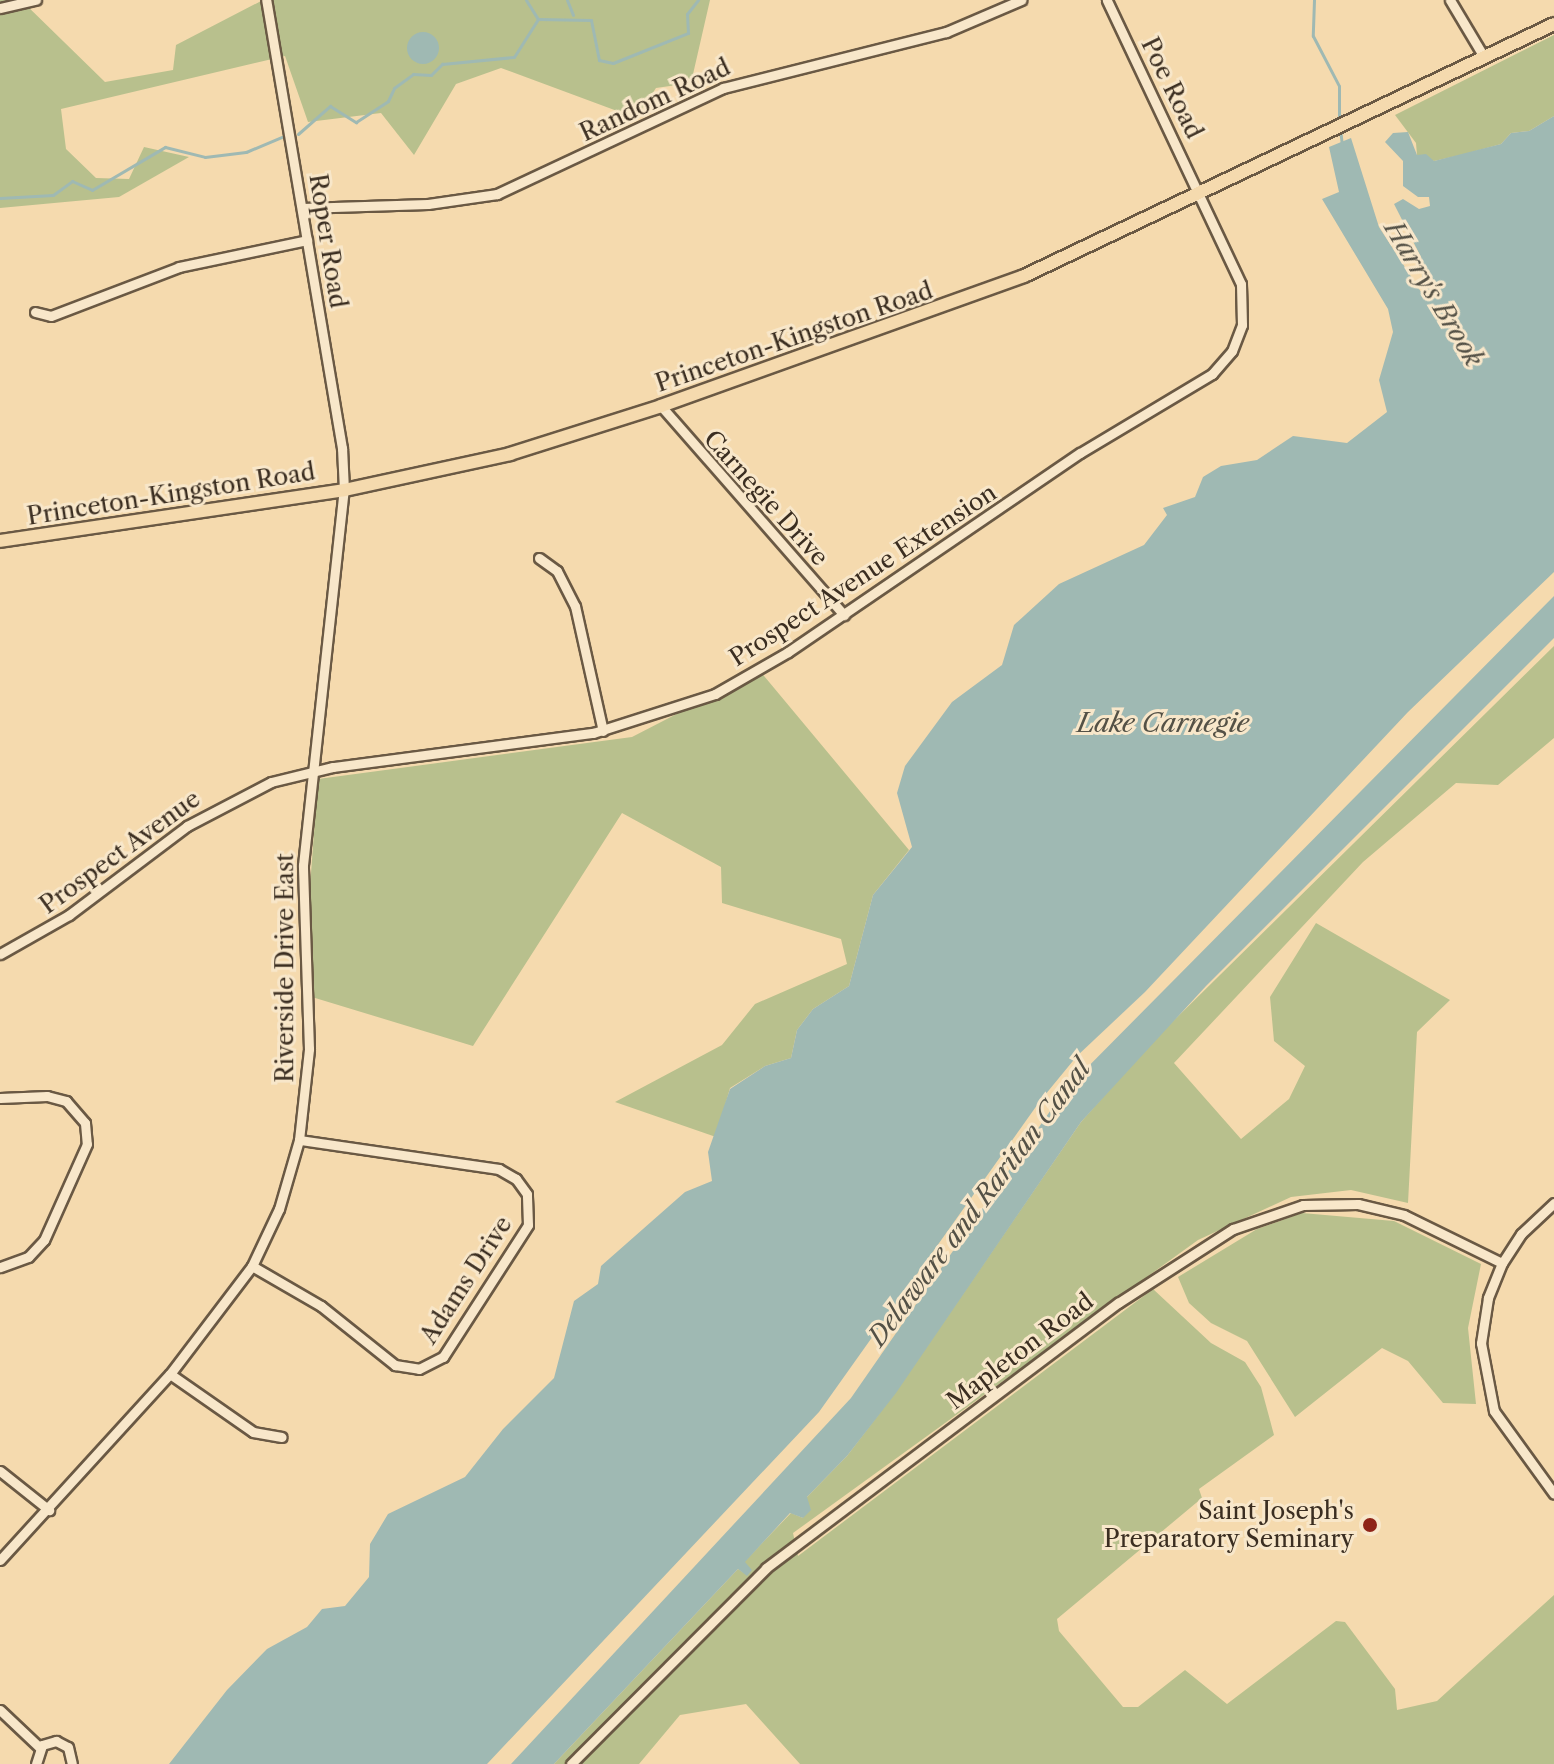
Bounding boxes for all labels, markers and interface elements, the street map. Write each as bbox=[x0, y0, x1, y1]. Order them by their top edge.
street label: Poe Road bbox=[1135, 33, 1209, 143]
street label: Random Road bbox=[575, 53, 735, 147]
street label: Roper Road bbox=[303, 172, 353, 310]
water label: Harry's Brook bbox=[1377, 215, 1489, 373]
street label: Princeton-Kingston Road bbox=[652, 276, 936, 398]
street label: Carnegie Drive bbox=[698, 424, 834, 572]
street label: Princeton-Kingston Road bbox=[25, 457, 317, 531]
street label: Prospect Avenue Extension bbox=[724, 478, 1002, 672]
water label: Lake Carnegie bbox=[1077, 708, 1249, 740]
street label: Prospect Avenue bbox=[34, 784, 206, 920]
street label: Riverside Drive East bbox=[271, 853, 299, 1083]
water label: Delaware and Raritan Canal bbox=[862, 1053, 1098, 1353]
street label: Adams Drive bbox=[414, 1211, 518, 1349]
street label: Mapleton Road bbox=[941, 1287, 1099, 1415]
place label: Saint Joseph's Preparatory Seminary bbox=[1103, 1497, 1354, 1553]
marker: Saint Joseph's Preparatory Seminary bbox=[1361, 1516, 1379, 1534]

